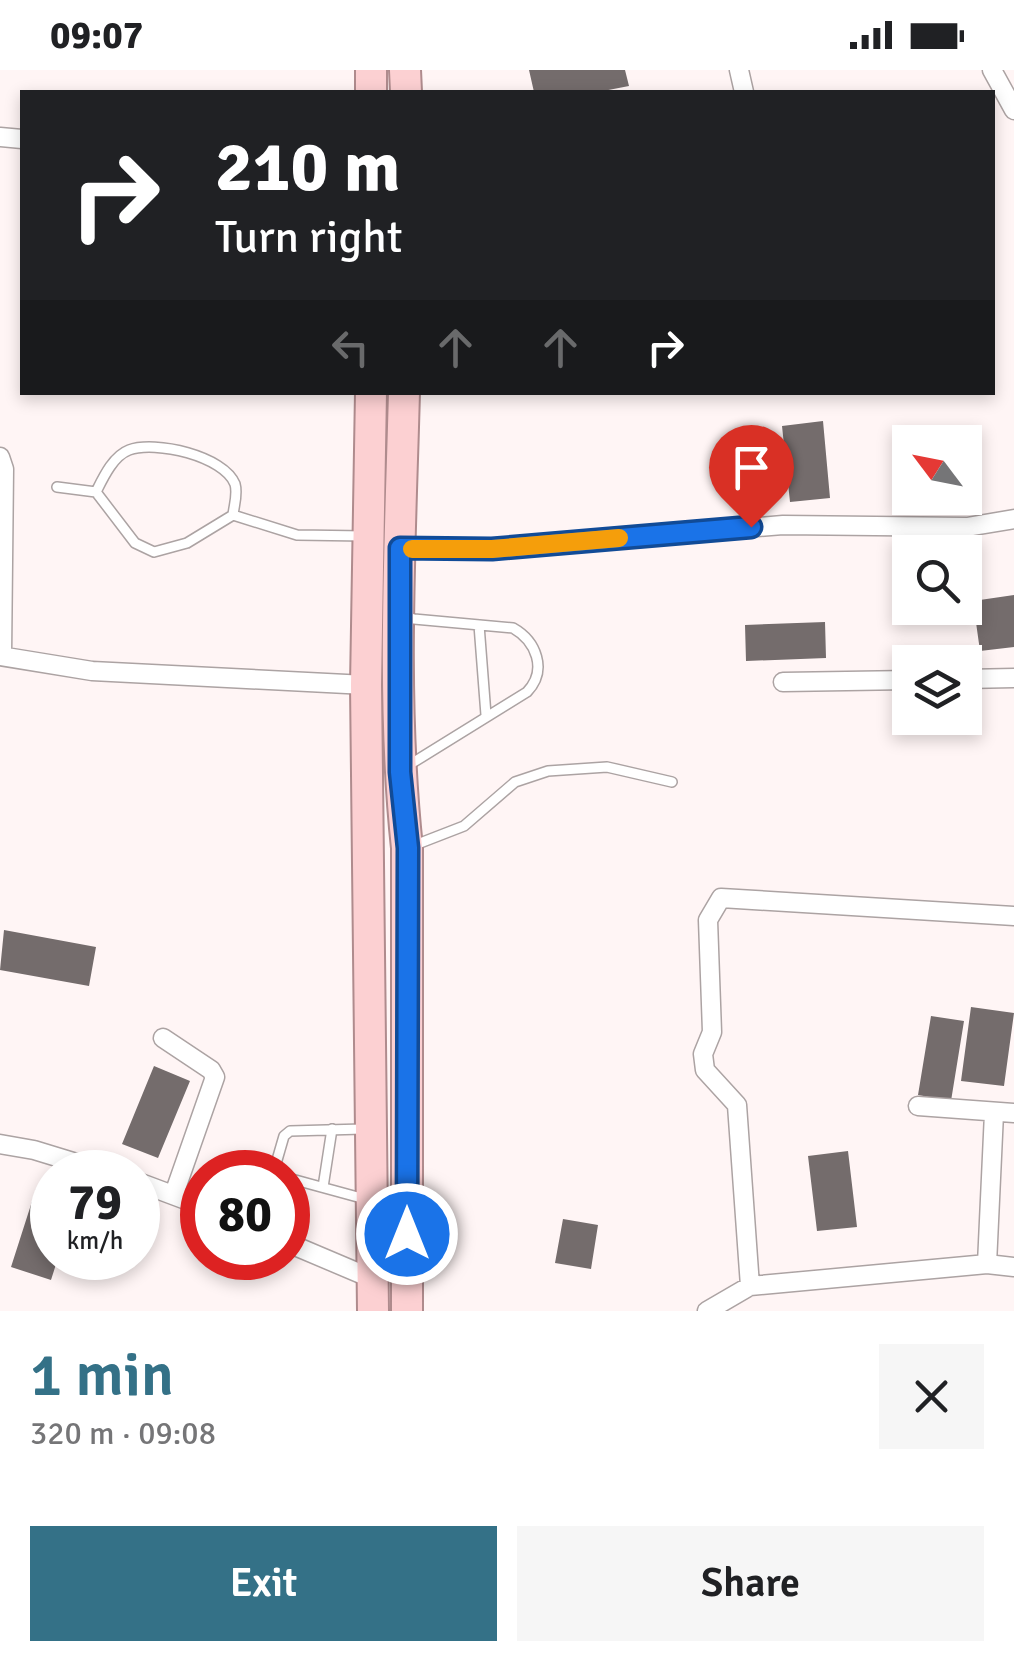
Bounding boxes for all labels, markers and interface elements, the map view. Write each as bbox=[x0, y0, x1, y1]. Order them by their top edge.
text: 09:07 bbox=[50, 12, 143, 59]
text: 210 m bbox=[215, 124, 400, 210]
icon: right bbox=[50, 130, 180, 260]
text: Turn right bbox=[215, 210, 403, 265]
icon: left bbox=[323, 320, 378, 375]
icon: ahead bbox=[428, 320, 483, 375]
icon: ahead bbox=[533, 320, 588, 375]
icon: right bbox=[638, 320, 693, 375]
pin bbox=[709, 425, 794, 528]
north arrow bbox=[892, 425, 982, 515]
map controls bbox=[892, 425, 982, 735]
icon: arrive bbox=[724, 440, 779, 495]
button: search bbox=[892, 535, 982, 625]
button: layers bbox=[892, 645, 982, 735]
speed limit sign: 80 bbox=[180, 1150, 310, 1280]
text: 79 bbox=[68, 1172, 122, 1234]
position arrow bbox=[355, 1182, 459, 1286]
text: km/h bbox=[67, 1225, 123, 1256]
text: 1 min bbox=[30, 1339, 174, 1413]
button: close bbox=[879, 1344, 984, 1449]
text: 320 m · 09:08 bbox=[30, 1414, 216, 1453]
button: Exit bbox=[30, 1526, 497, 1641]
button: Share bbox=[517, 1526, 984, 1641]

